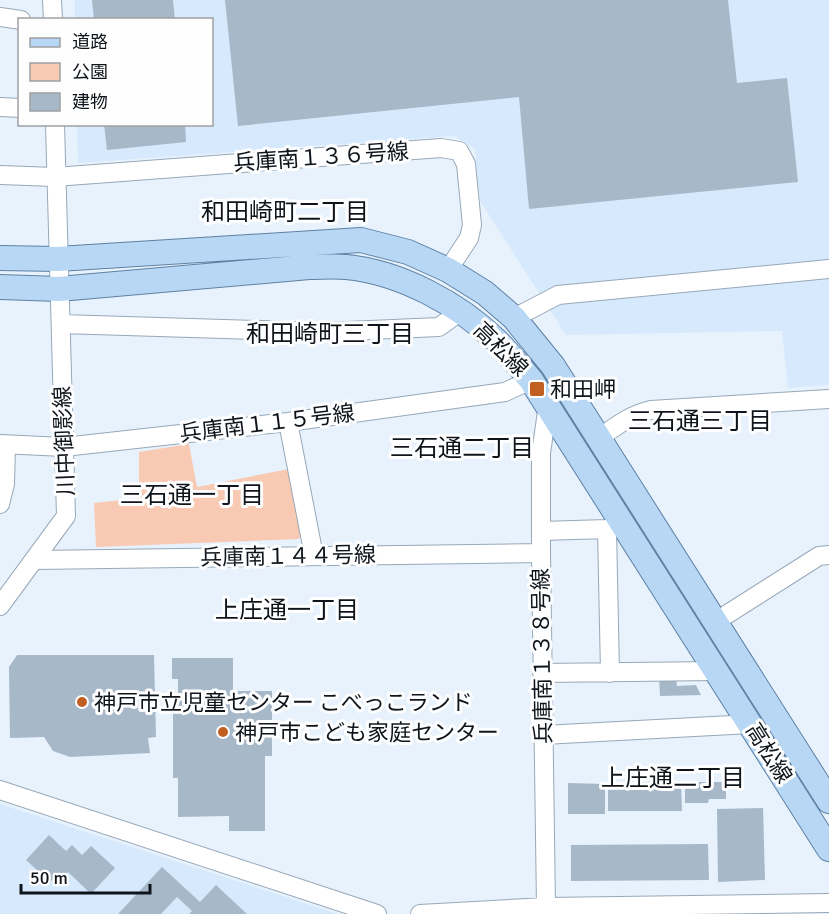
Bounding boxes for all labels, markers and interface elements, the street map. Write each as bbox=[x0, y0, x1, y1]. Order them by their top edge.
legend bbox=[18, 18, 213, 126]
text: 道路 bbox=[72, 31, 108, 53]
text: 公園 bbox=[72, 61, 108, 83]
text: 建物 bbox=[72, 91, 108, 113]
street label: 兵庫南１３６号線 bbox=[232, 137, 410, 177]
district label: 和田崎町二丁目 bbox=[201, 197, 369, 227]
street label: 高松線 bbox=[468, 316, 534, 382]
district label: 和田崎町三丁目 bbox=[246, 319, 414, 349]
place label: 和田岬 bbox=[550, 376, 616, 403]
marker: 和田岬 bbox=[528, 380, 546, 398]
street label: 川中御影線 bbox=[49, 386, 79, 496]
street label: 兵庫南１１５号線 bbox=[178, 399, 356, 447]
district label: 三石通三丁目 bbox=[628, 406, 772, 436]
district label: 三石通二丁目 bbox=[390, 433, 534, 463]
district label: 三石通一丁目 bbox=[120, 480, 264, 510]
street label: 兵庫南１４４号線 bbox=[200, 541, 376, 571]
street label: 兵庫南１３８号線 bbox=[527, 568, 557, 744]
district label: 上庄通一丁目 bbox=[215, 595, 359, 625]
place label: 神戸市立児童センター こべっこランド bbox=[94, 689, 473, 716]
marker: 神戸市立児童センター こべっこランド bbox=[75, 695, 89, 709]
street label: 高松線 bbox=[740, 718, 798, 788]
place label: 神戸市こども家庭センター bbox=[235, 719, 499, 746]
marker: 神戸市こども家庭センター bbox=[216, 725, 230, 739]
district label: 上庄通二丁目 bbox=[601, 763, 745, 793]
scale bar bbox=[21, 857, 150, 895]
text: 50 m bbox=[30, 867, 68, 889]

